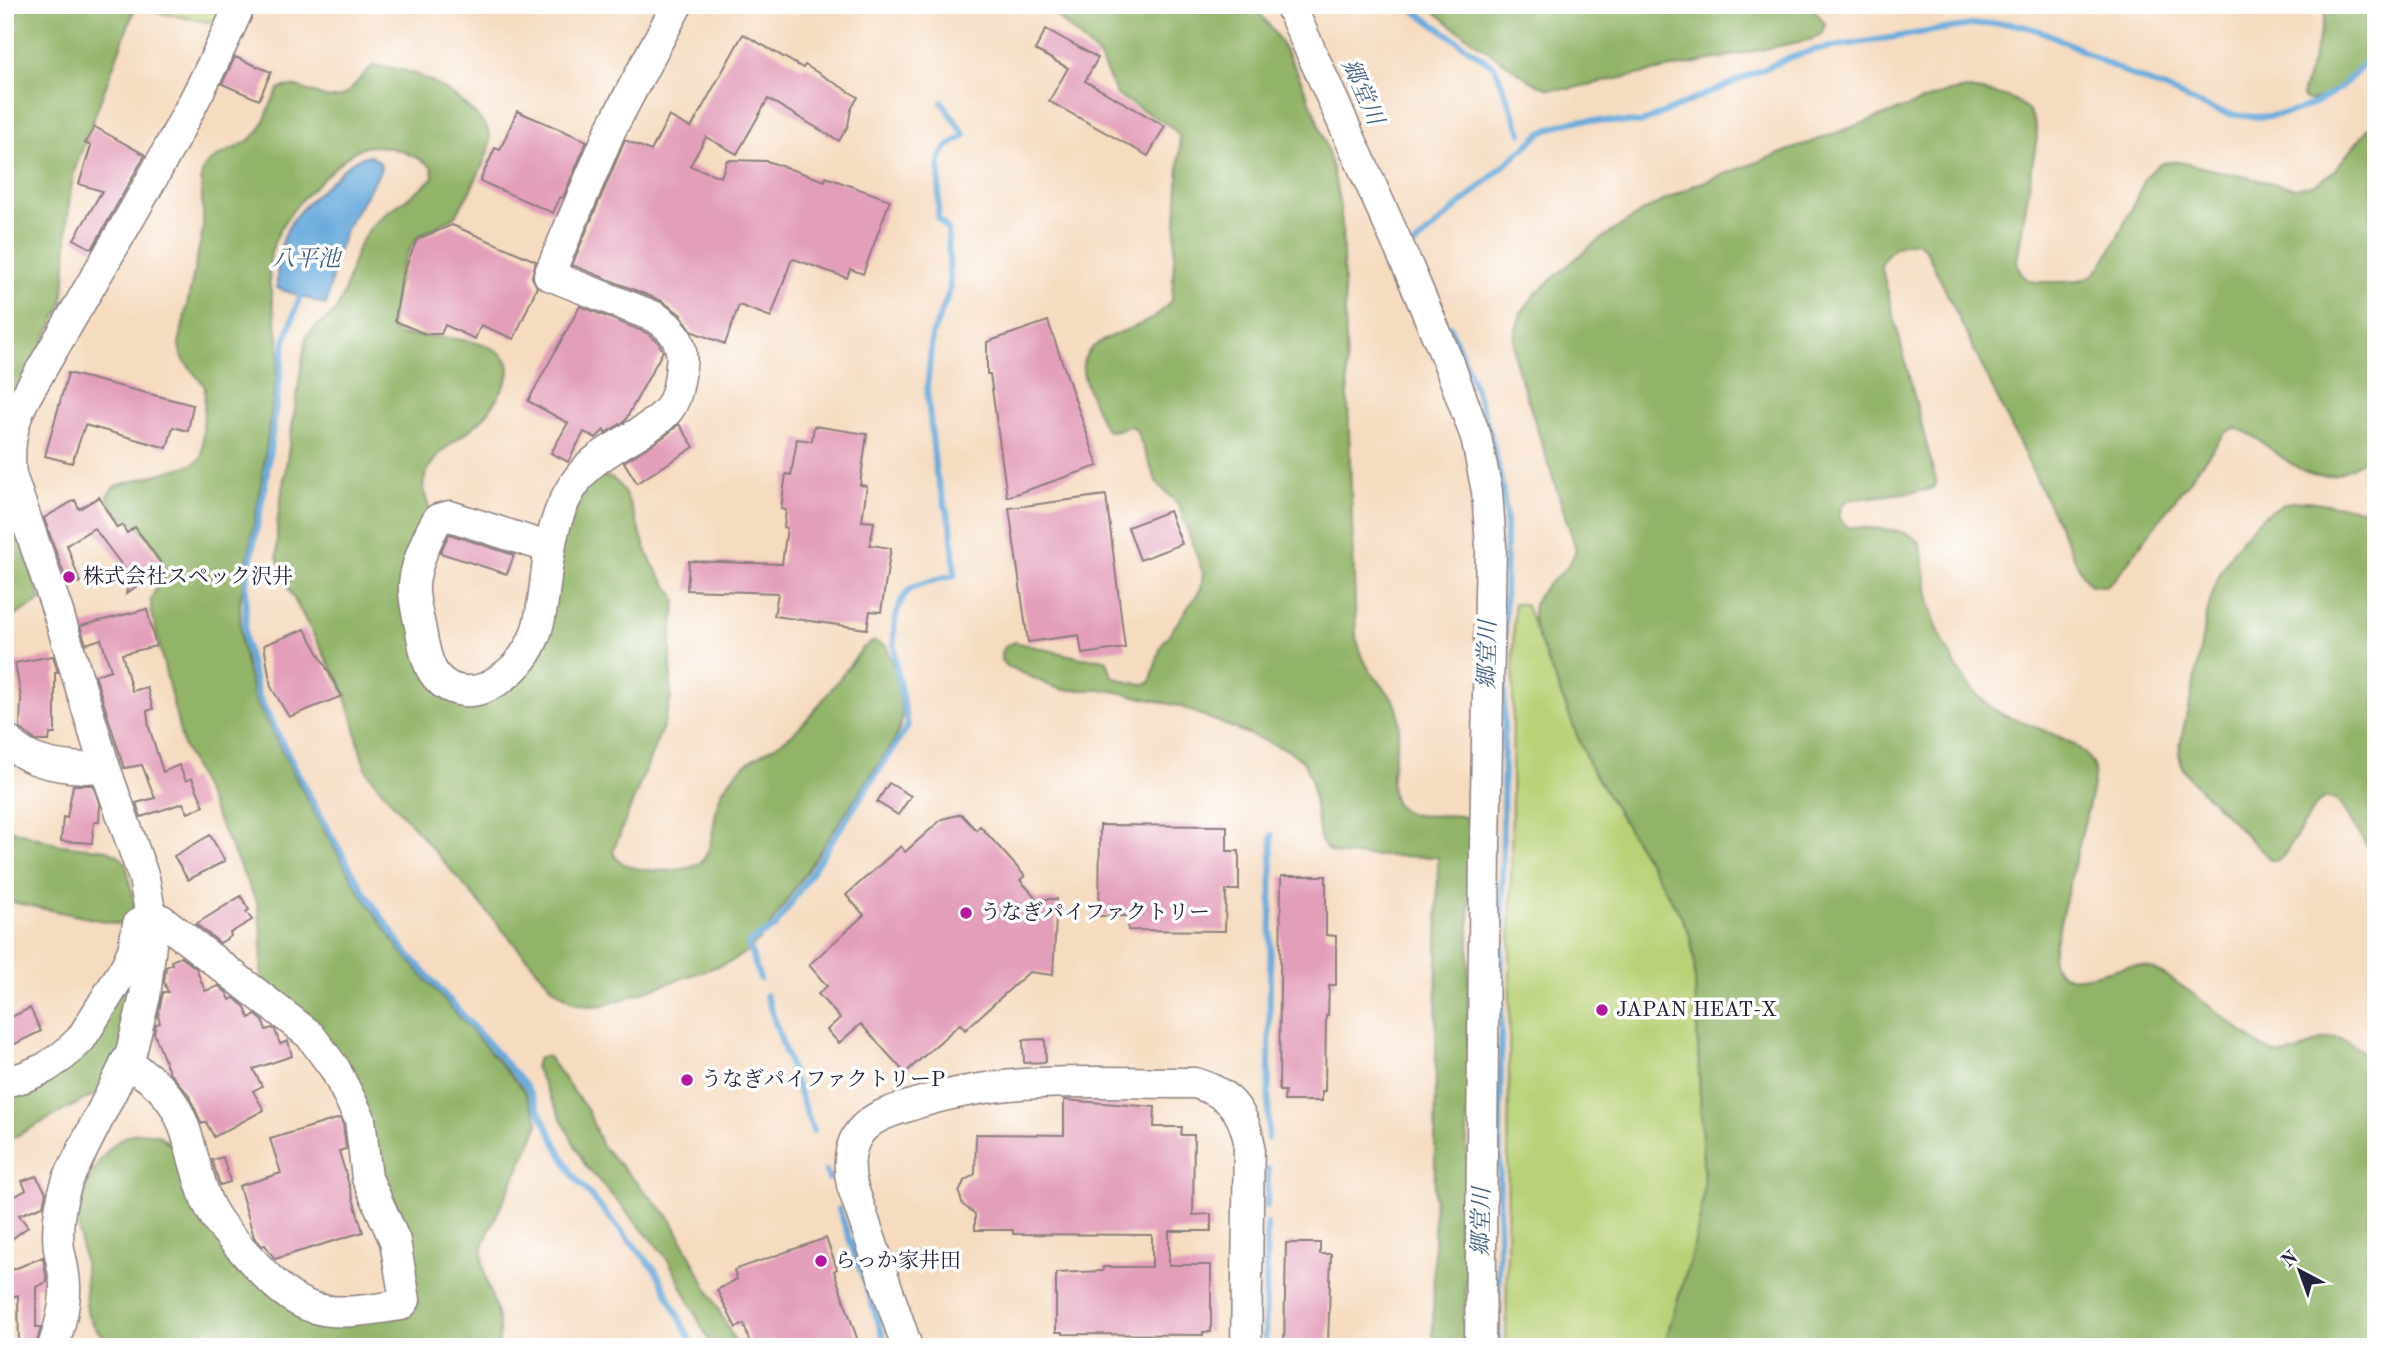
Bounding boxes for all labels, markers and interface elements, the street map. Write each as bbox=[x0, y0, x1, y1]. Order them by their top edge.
water label: 郷堂川 bbox=[1337, 55, 1390, 131]
water label: 八平池 bbox=[272, 247, 344, 271]
place label: 株式会社スペック沢井 bbox=[83, 565, 293, 588]
marker: 株式会社スペック沢井 bbox=[61, 569, 77, 585]
water label: 郷堂川 bbox=[1474, 617, 1500, 690]
place label: うなぎパイファクトリー bbox=[980, 901, 1210, 924]
marker: うなぎパイファクトリー bbox=[958, 905, 974, 921]
place label: JAPAN HEAT-X bbox=[1616, 1000, 1777, 1021]
marker: JAPAN HEAT-X bbox=[1594, 1002, 1610, 1018]
place label: うなぎパイファクトリーP bbox=[701, 1068, 945, 1091]
marker: うなぎパイファクトリーP bbox=[679, 1072, 695, 1088]
water label: 郷堂川 bbox=[1468, 1184, 1494, 1257]
north arrow bbox=[2266, 1236, 2336, 1306]
text: N bbox=[2279, 1248, 2303, 1272]
place label: らっか家井田 bbox=[835, 1249, 961, 1272]
marker: らっか家井田 bbox=[813, 1253, 829, 1269]

